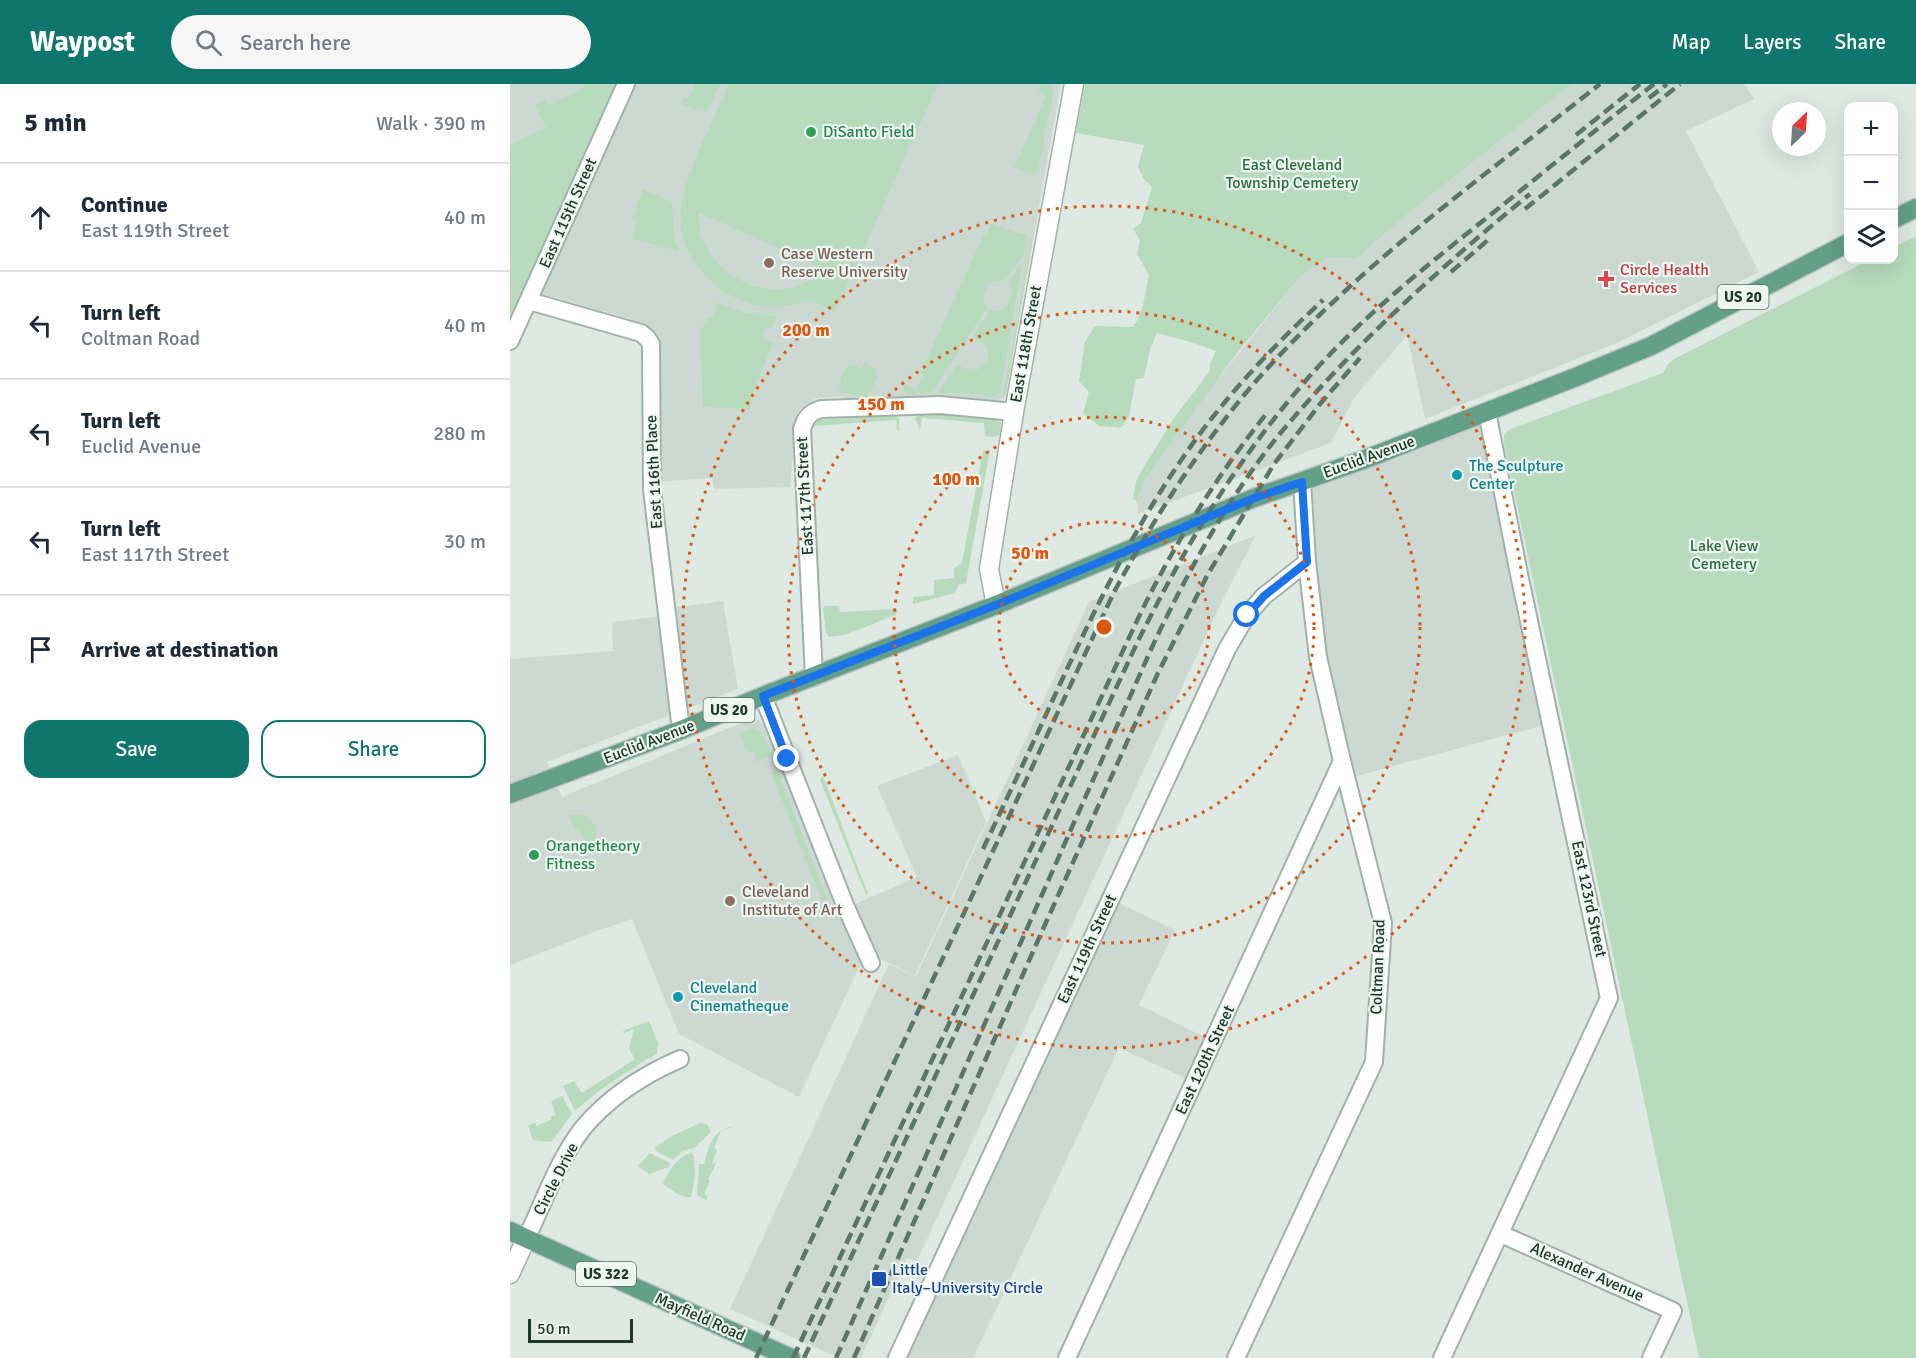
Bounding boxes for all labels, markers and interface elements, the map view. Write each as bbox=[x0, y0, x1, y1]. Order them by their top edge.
search box bbox=[171, 15, 591, 69]
text: Waypost bbox=[30, 25, 135, 59]
icon: search bbox=[192, 26, 225, 59]
text: Search here bbox=[240, 29, 351, 56]
text: Map bbox=[1672, 29, 1710, 55]
text: Layers bbox=[1743, 29, 1801, 55]
text: Share bbox=[1834, 29, 1886, 55]
north arrow bbox=[1772, 102, 1826, 156]
map controls bbox=[1844, 102, 1898, 264]
button: + bbox=[1844, 102, 1898, 156]
text: 5 min bbox=[24, 107, 87, 139]
text: Walk · 390 m bbox=[376, 111, 486, 136]
place label: DiSanto Field bbox=[823, 122, 915, 142]
marker: DiSanto Field bbox=[804, 125, 818, 139]
street label: East 115th Street bbox=[535, 154, 601, 271]
park label: East Cleveland Township Cemetery bbox=[1226, 155, 1359, 193]
button: − bbox=[1844, 156, 1898, 210]
text: Continue bbox=[81, 191, 168, 218]
icon: ahead bbox=[24, 201, 57, 234]
text: 40 m bbox=[444, 205, 486, 230]
button: layers bbox=[1844, 210, 1898, 264]
text: East 119th Street bbox=[81, 218, 229, 243]
place label: Case Western Reserve University bbox=[781, 244, 908, 282]
marker: Case Western Reserve University bbox=[762, 256, 776, 270]
place label: Circle Health Services bbox=[1620, 260, 1709, 298]
marker: Circle Health Services bbox=[1597, 270, 1615, 288]
street label: East 118th Street bbox=[1006, 283, 1046, 404]
road number: US 20 bbox=[1718, 285, 1768, 309]
text: Turn left bbox=[81, 299, 161, 326]
icon: left bbox=[24, 309, 57, 342]
text: 40 m bbox=[444, 313, 486, 338]
text: 200 m bbox=[782, 319, 830, 341]
text: Coltman Road bbox=[81, 326, 200, 351]
text: 150 m bbox=[857, 393, 905, 415]
text: Turn left bbox=[81, 407, 161, 434]
street label: East 116th Place bbox=[641, 414, 667, 530]
icon: left bbox=[24, 417, 57, 450]
text: 280 m bbox=[433, 421, 486, 446]
street label: Euclid Avenue bbox=[1320, 431, 1418, 483]
text: Euclid Avenue bbox=[81, 434, 201, 459]
street label: East 117th Street bbox=[792, 436, 818, 556]
place label: The Sculpture Center bbox=[1469, 456, 1563, 494]
text: 100 m bbox=[932, 468, 980, 490]
marker: The Sculpture Center bbox=[1450, 468, 1464, 482]
text: Turn left bbox=[81, 515, 161, 542]
icon: left bbox=[24, 525, 57, 558]
text: 30 m bbox=[444, 529, 486, 554]
park label: Lake View Cemetery bbox=[1690, 536, 1759, 574]
text: East 117th Street bbox=[81, 542, 229, 567]
text: 50 m bbox=[1011, 542, 1049, 564]
route start bbox=[1233, 601, 1259, 627]
centre of rings bbox=[1094, 617, 1114, 637]
icon: arrive bbox=[24, 633, 57, 666]
text: Arrive at destination bbox=[81, 636, 278, 663]
road number: US 20 bbox=[704, 698, 754, 722]
street label: Euclid Avenue bbox=[601, 715, 697, 769]
button: Save bbox=[24, 720, 249, 778]
button: Share bbox=[261, 720, 486, 778]
route end bbox=[773, 745, 799, 771]
place label: Orangetheory Fitness bbox=[546, 836, 641, 874]
street label: East 123rd Street bbox=[1567, 839, 1611, 959]
marker: Orangetheory Fitness bbox=[527, 848, 541, 862]
place label: Cleveland Institute of Art bbox=[742, 882, 843, 920]
street label: East 119th Street bbox=[1053, 891, 1121, 1007]
marker: Cleveland Institute of Art bbox=[723, 894, 737, 908]
street label: Coltman Road bbox=[1366, 919, 1390, 1015]
place label: Cleveland Cinematheque bbox=[690, 978, 789, 1016]
marker: Cleveland Cinematheque bbox=[671, 990, 685, 1004]
street label: East 120th Street bbox=[1171, 1002, 1239, 1118]
street label: Circle Drive bbox=[529, 1139, 583, 1219]
street label: Alexander Avenue bbox=[1527, 1238, 1647, 1306]
place label: Little Italy–University Circle bbox=[892, 1260, 1043, 1298]
road number: US 322 bbox=[576, 1262, 636, 1286]
marker: Little Italy–University Circle bbox=[870, 1270, 888, 1288]
street label: Mayfield Road bbox=[652, 1288, 748, 1346]
scale bar bbox=[528, 1316, 633, 1344]
text: 50 m bbox=[537, 1319, 571, 1339]

